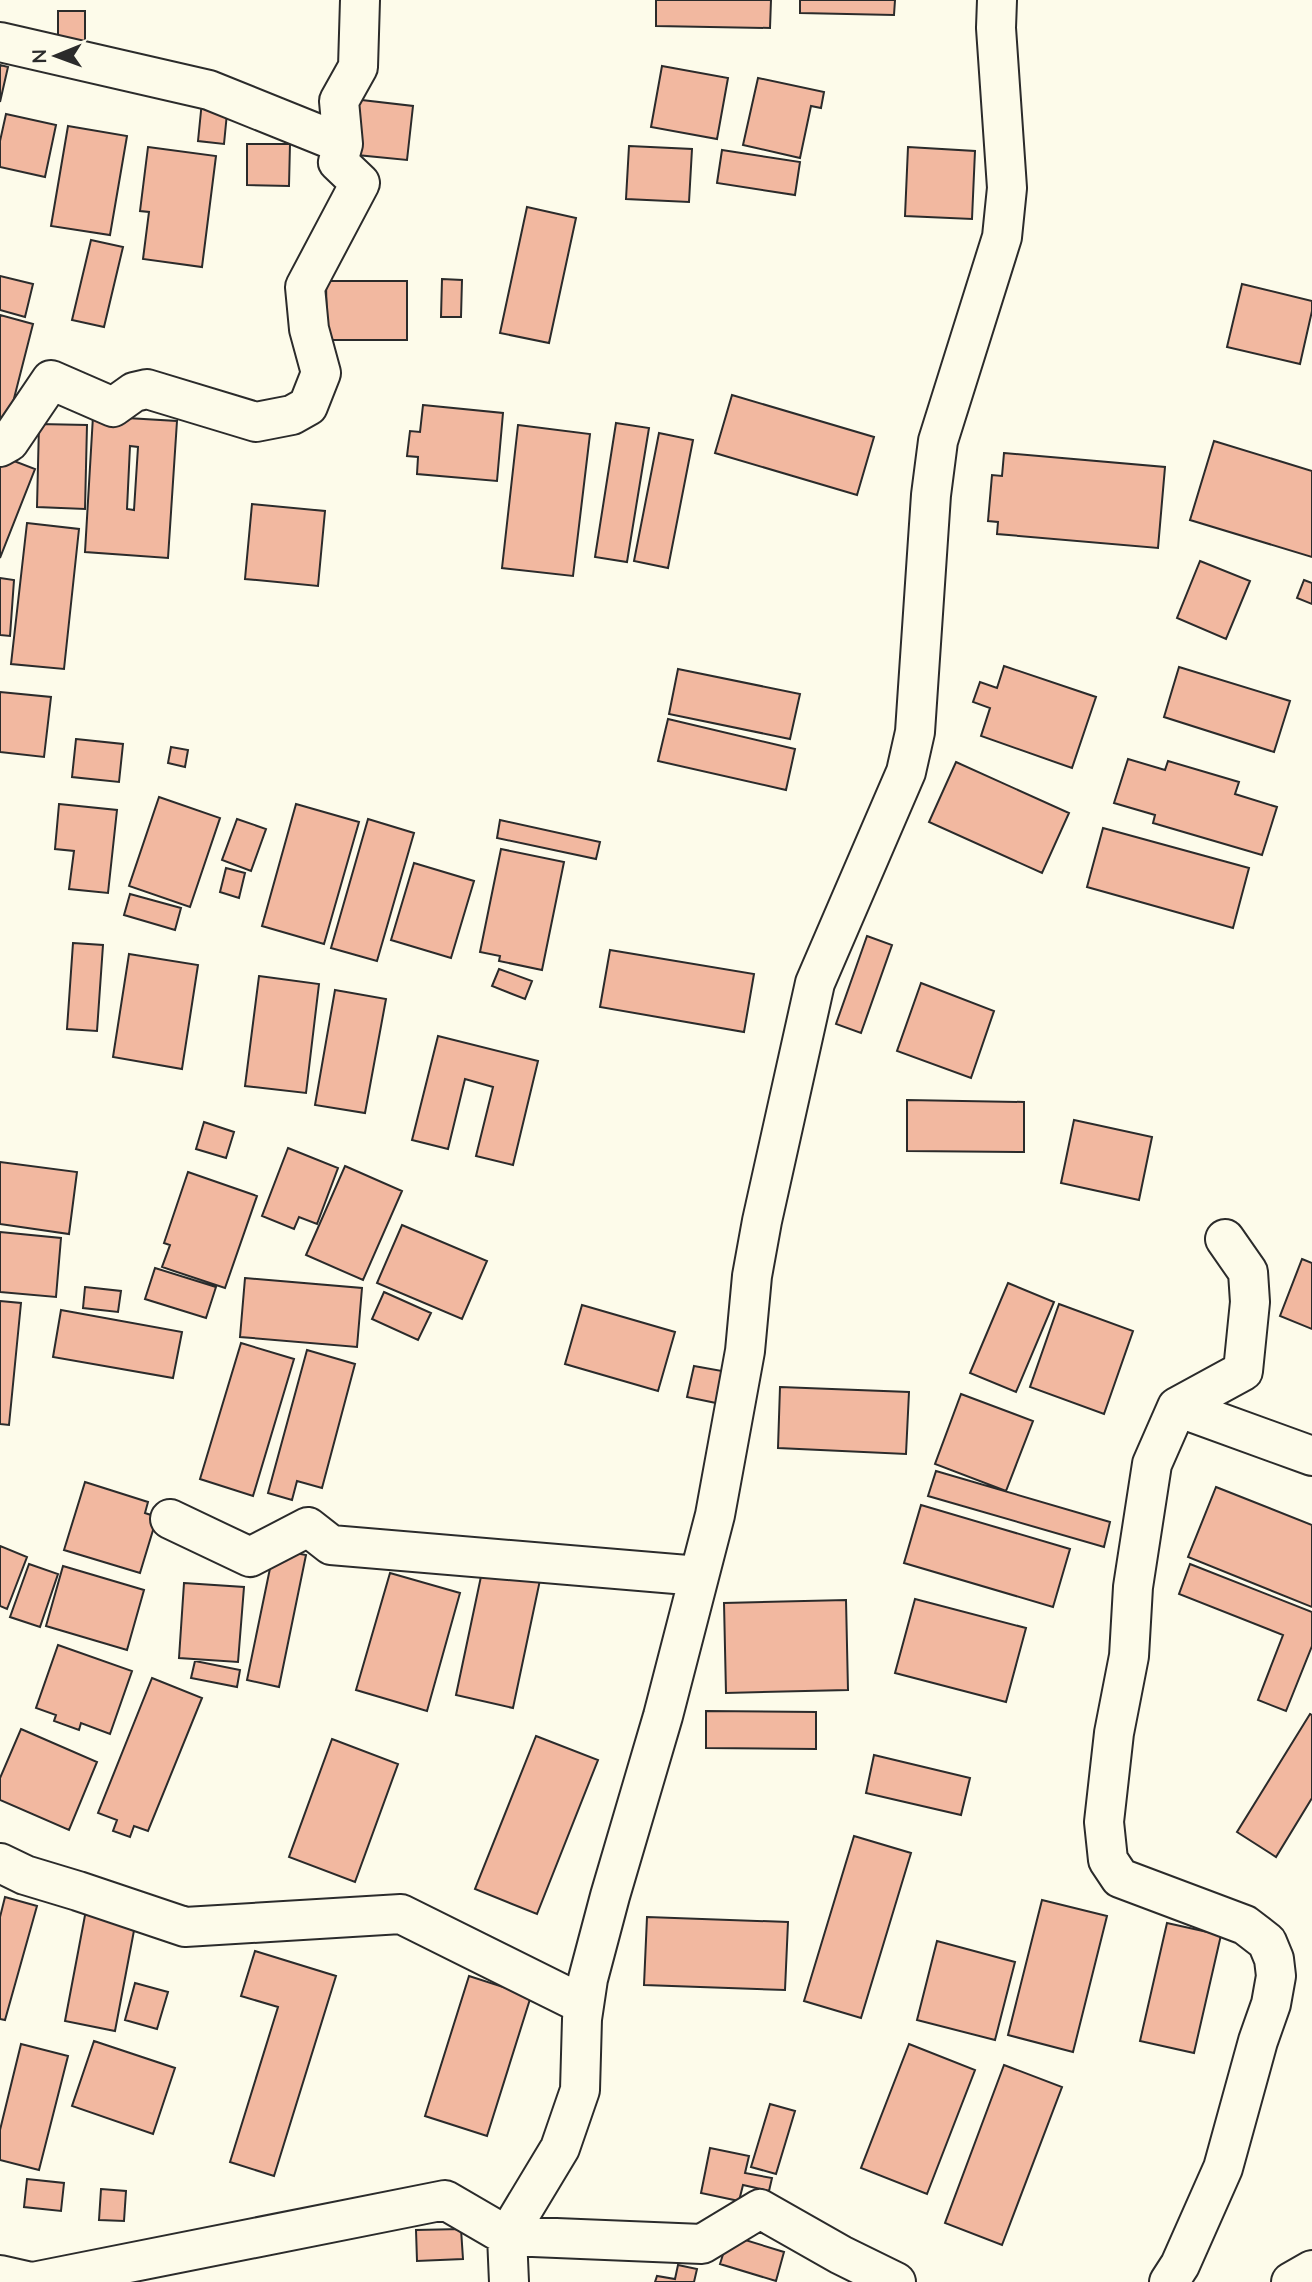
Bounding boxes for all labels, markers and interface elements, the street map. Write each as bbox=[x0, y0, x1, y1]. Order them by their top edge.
north arrow bbox=[21, 21, 91, 91]
text: N bbox=[27, 49, 50, 64]

